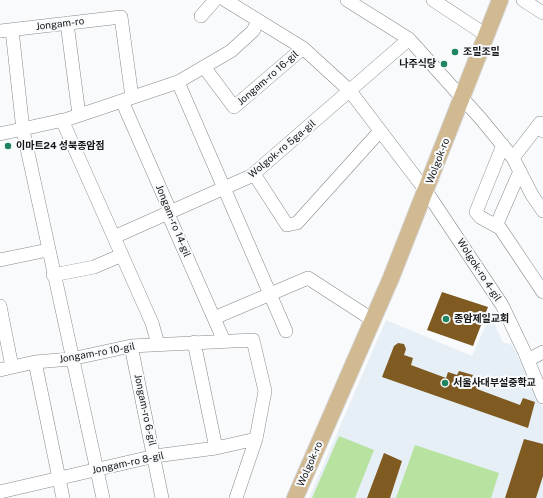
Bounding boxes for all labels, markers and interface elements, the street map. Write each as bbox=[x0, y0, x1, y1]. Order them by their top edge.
street label: Jongam-ro bbox=[35, 15, 85, 33]
place label: 조밀조밀 bbox=[463, 46, 500, 58]
marker: 조밀조밀 bbox=[450, 47, 460, 57]
street label: Jongam-ro 16-gil bbox=[235, 48, 301, 108]
place label: 나주식당 bbox=[399, 58, 436, 70]
marker: 나주식당 bbox=[439, 59, 449, 69]
street label: Wolgok-ro 5ga-gil bbox=[246, 117, 318, 181]
street label: Wolgok-ro bbox=[424, 136, 452, 186]
place label: 이마트24 성북종암점 bbox=[16, 140, 105, 152]
marker: 이마트24 성북종암점 bbox=[3, 141, 13, 151]
street label: Jongam-ro 14-gil bbox=[153, 183, 193, 259]
street label: Wolgok-ro 4-gil bbox=[454, 236, 504, 304]
place label: 종암제일교회 bbox=[454, 313, 509, 325]
marker: 종암제일교회 bbox=[441, 314, 451, 324]
street label: Jongam-ro 10-gil bbox=[58, 340, 136, 366]
street label: Jongam-ro 6-gil bbox=[132, 373, 158, 447]
place label: 서울사대부설중학교 bbox=[453, 377, 536, 389]
marker: 서울사대부설중학교 bbox=[440, 378, 450, 388]
street label: Wolgok-ro bbox=[295, 440, 325, 488]
street label: Jongam-ro 8-gil bbox=[91, 450, 165, 476]

